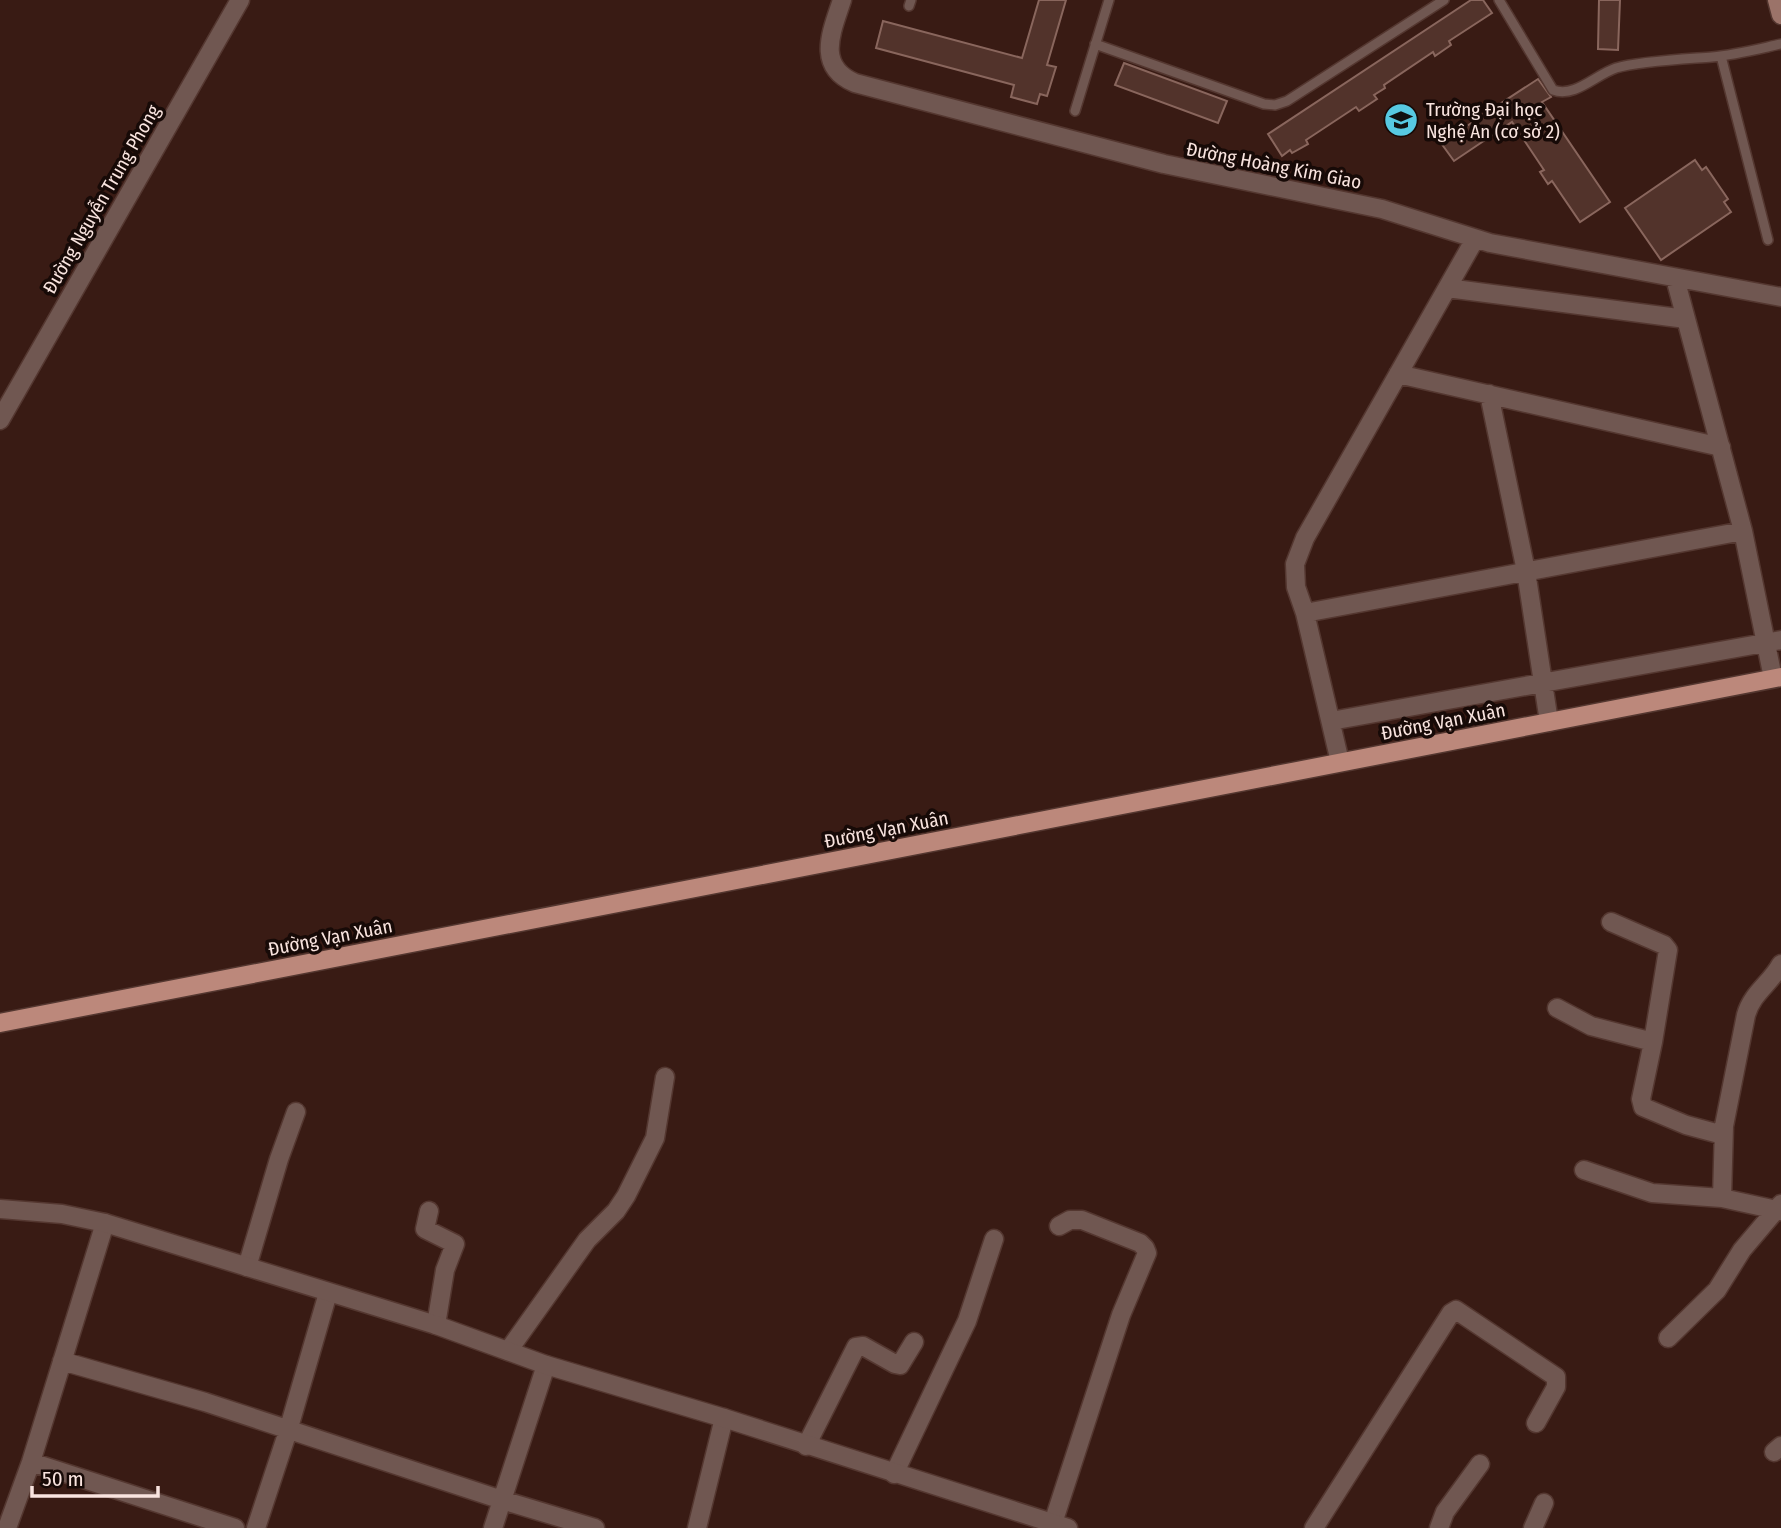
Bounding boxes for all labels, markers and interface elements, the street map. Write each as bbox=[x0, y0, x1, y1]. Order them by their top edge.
place label: Trường Đại học Nghệ An (cơ sở 2) bbox=[1426, 98, 1560, 143]
street label: Đường Nguyễn Trung Phong bbox=[38, 101, 165, 298]
school or university icon: Trường Đại học Nghệ An (cơ sở 2) bbox=[1382, 101, 1420, 139]
street label: Đường Hoàng Kim Giao bbox=[1184, 137, 1363, 194]
street label: Đường Vạn Xuân bbox=[1379, 698, 1507, 745]
street label: Đường Vạn Xuân bbox=[822, 806, 950, 853]
street label: Đường Vạn Xuân bbox=[266, 914, 394, 961]
scale bar bbox=[32, 1454, 158, 1498]
text: 50 m bbox=[42, 1466, 84, 1492]

